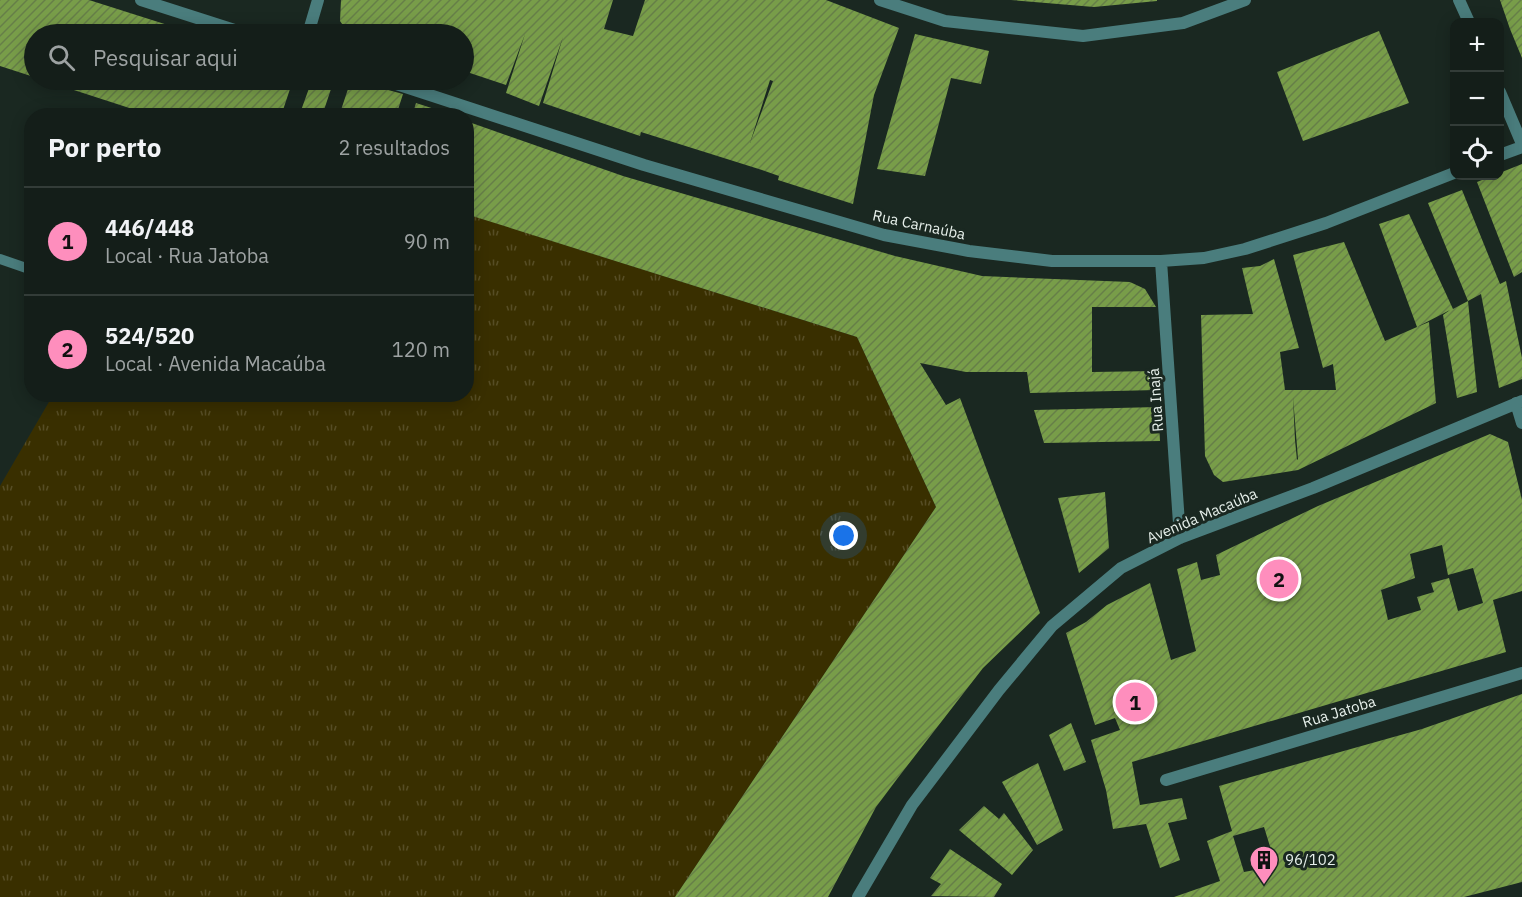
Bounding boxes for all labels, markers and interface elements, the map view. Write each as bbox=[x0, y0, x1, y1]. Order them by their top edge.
map controls bbox=[1450, 18, 1504, 180]
button: + bbox=[1450, 18, 1504, 72]
search box bbox=[24, 24, 474, 90]
icon: search bbox=[45, 41, 78, 74]
text: Pesquisar aqui bbox=[93, 43, 238, 72]
button: − bbox=[1450, 72, 1504, 126]
button: locate bbox=[1450, 126, 1504, 180]
text: Por perto bbox=[48, 130, 161, 164]
text: 2 resultados bbox=[338, 134, 450, 161]
street label: Rua Carnaúba bbox=[871, 205, 967, 244]
text: 446/448 bbox=[105, 213, 194, 242]
text: 1 bbox=[62, 228, 74, 255]
text: 90 m bbox=[404, 228, 450, 255]
text: Local · Rua Jatoba bbox=[105, 242, 269, 269]
text: 524/520 bbox=[105, 321, 194, 350]
text: 2 bbox=[62, 336, 74, 363]
text: 120 m bbox=[392, 336, 450, 363]
text: Local · Avenida Macaúba bbox=[105, 350, 326, 377]
street label: Rua Inajá bbox=[1144, 367, 1167, 433]
street label: Avenida Macaúba bbox=[1144, 484, 1260, 547]
your location bbox=[829, 521, 858, 550]
pin: 2 bbox=[1260, 556, 1298, 602]
pin: 1 bbox=[1116, 680, 1154, 724]
street label: Rua Jatoba bbox=[1300, 691, 1378, 732]
building icon: 96/102 bbox=[1248, 844, 1280, 886]
place label: 96/102 bbox=[1285, 850, 1336, 869]

